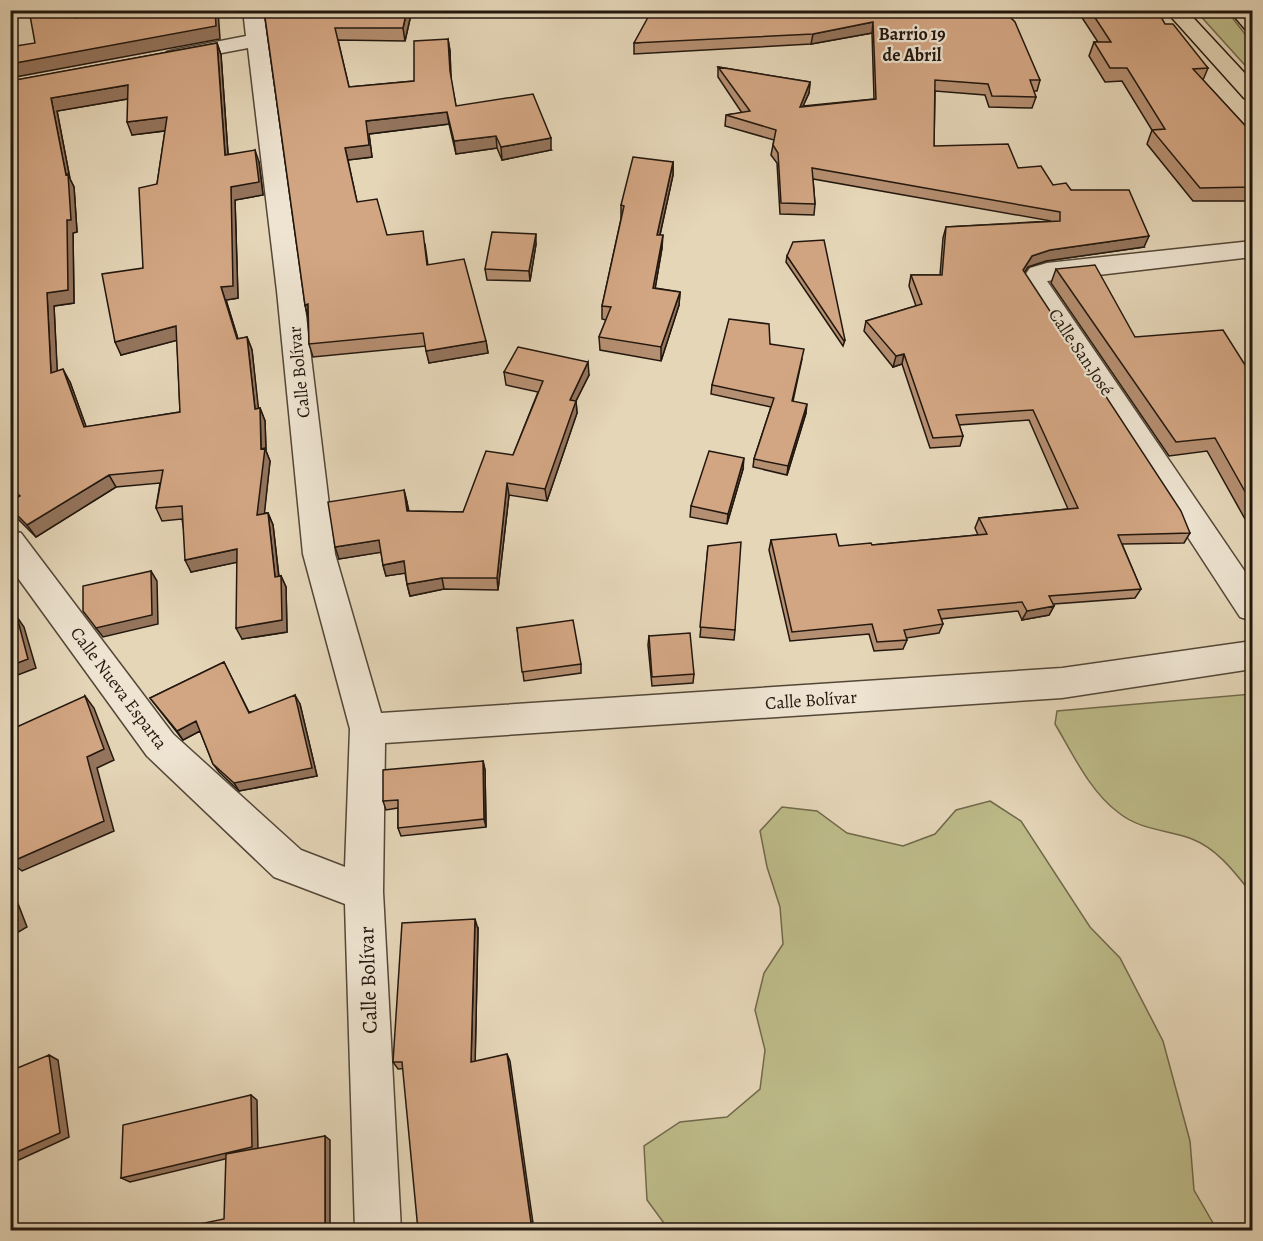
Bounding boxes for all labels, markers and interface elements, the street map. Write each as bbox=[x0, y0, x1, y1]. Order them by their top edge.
district label: Barrio 19 de Abril bbox=[878, 22, 946, 67]
street label: Calle San José bbox=[1043, 304, 1119, 400]
street label: Calle Bolívar bbox=[282, 325, 316, 419]
street label: Calle Nueva Esparta bbox=[65, 622, 173, 755]
street label: Calle Bolívar bbox=[764, 685, 858, 715]
street label: Calle Bolívar bbox=[352, 926, 384, 1034]

